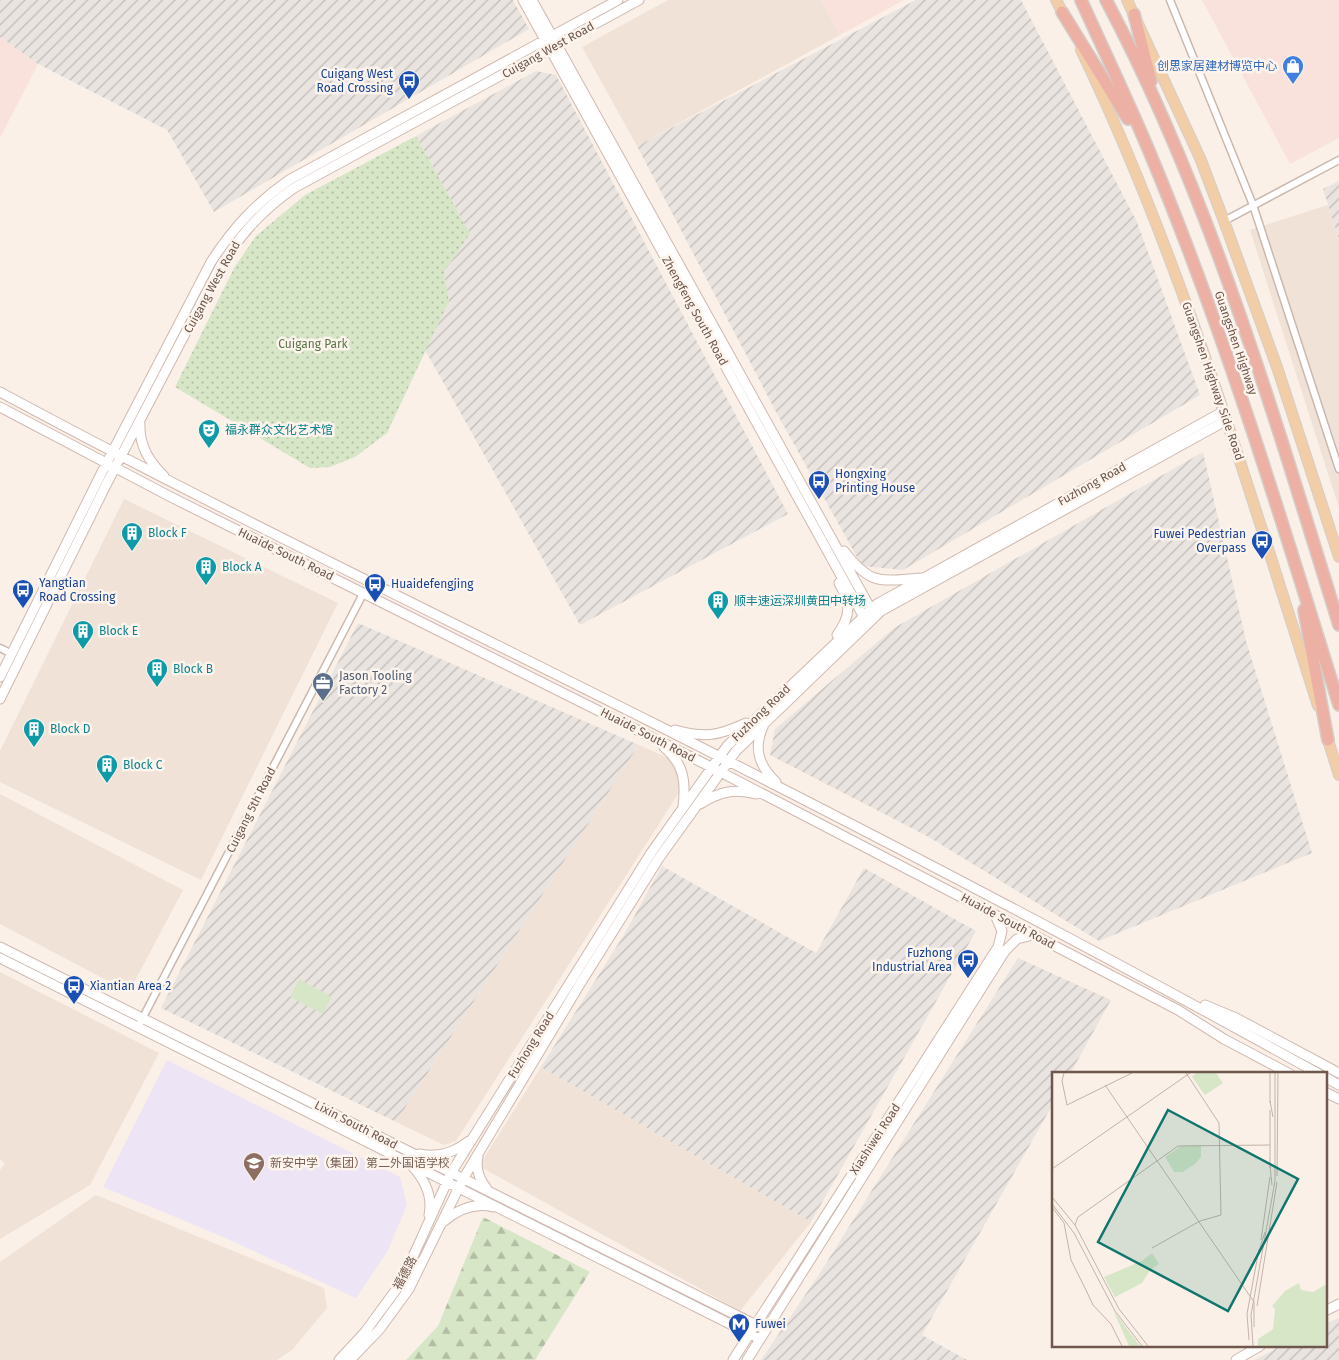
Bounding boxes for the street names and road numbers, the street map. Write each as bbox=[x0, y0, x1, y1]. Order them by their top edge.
street label: Cuigang West Road bbox=[500, 19, 596, 81]
street label: Cuigang West Road bbox=[181, 239, 243, 335]
street label: Zhengfeng South Road bbox=[659, 254, 731, 368]
street label: Guangshen Highway bbox=[1212, 289, 1260, 397]
street label: Guangshen Highway Side Road bbox=[1179, 300, 1247, 462]
street label: Fuzhong Road bbox=[1055, 459, 1129, 509]
street label: Huaide South Road bbox=[236, 525, 336, 583]
street label: Fuzhong Road bbox=[729, 682, 793, 744]
street label: Huaide South Road bbox=[598, 705, 698, 765]
street label: Cuigang 5th Road bbox=[223, 765, 279, 855]
street label: Huaide South Road bbox=[958, 890, 1058, 952]
street label: Fuzhong Road bbox=[505, 1009, 557, 1081]
street label: Lixin South Road bbox=[312, 1098, 400, 1152]
street label: Xiashiwei Road bbox=[847, 1101, 903, 1177]
street label: 福德路 bbox=[390, 1254, 420, 1292]

